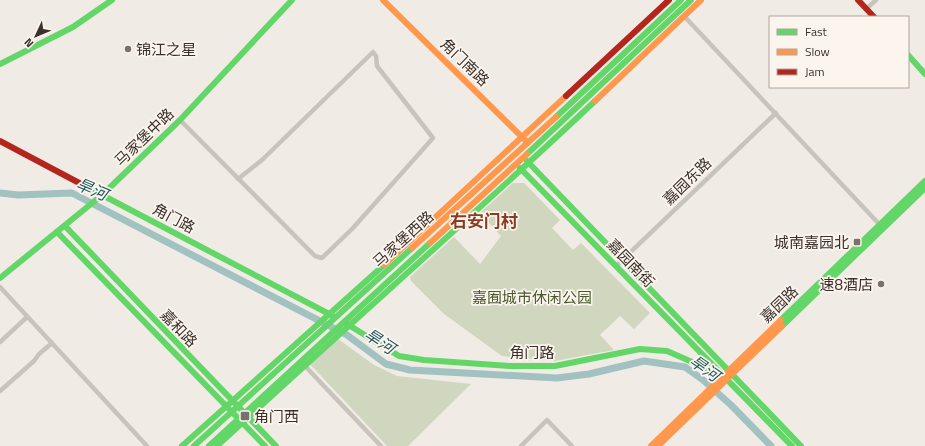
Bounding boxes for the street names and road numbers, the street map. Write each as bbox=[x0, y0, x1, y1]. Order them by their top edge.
street label: 角门南路 bbox=[435, 33, 495, 91]
street label: 马家堡中路 bbox=[109, 103, 179, 171]
street label: 嘉园东路 bbox=[657, 152, 717, 210]
street label: 角门路 bbox=[149, 197, 199, 239]
street label: 马家堡西路 bbox=[367, 205, 439, 273]
street label: 嘉园南街 bbox=[602, 233, 660, 293]
street label: 嘉园路 bbox=[755, 280, 803, 328]
street label: 嘉和路 bbox=[155, 304, 203, 352]
street label: 角门路 bbox=[509, 341, 555, 364]

